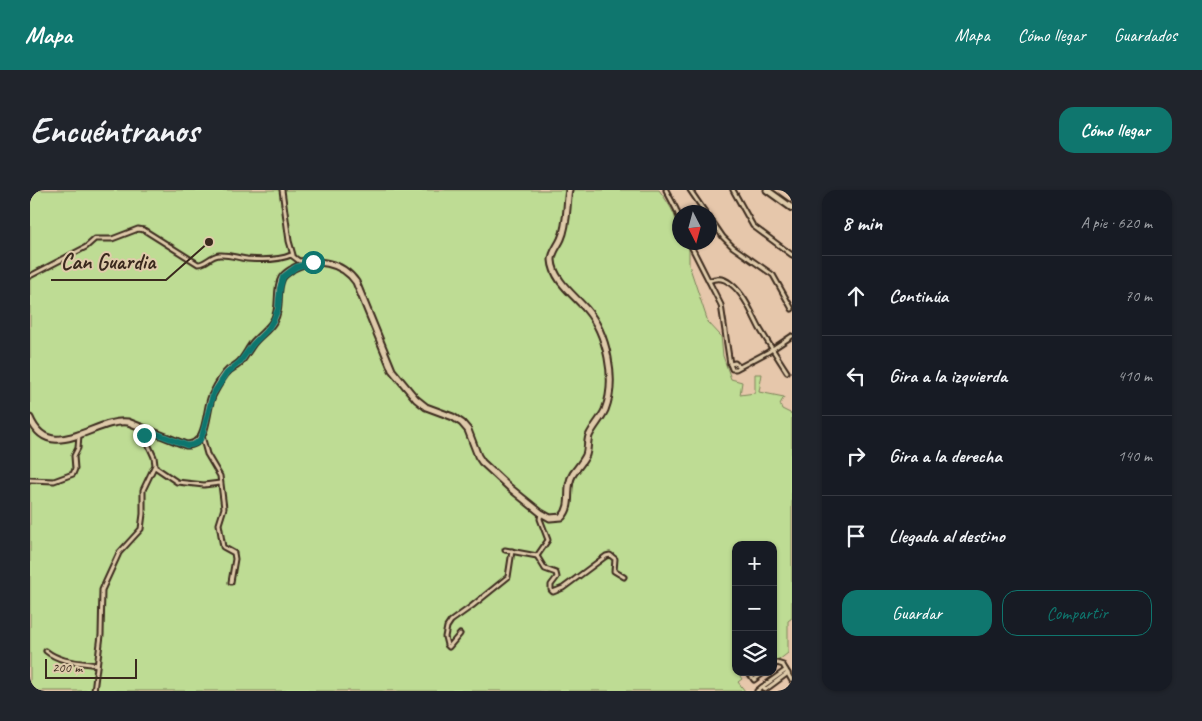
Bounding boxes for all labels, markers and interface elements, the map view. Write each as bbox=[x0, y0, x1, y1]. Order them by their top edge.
text: Mapa bbox=[25, 20, 72, 50]
text: Mapa bbox=[955, 24, 990, 46]
text: Cómo llegar bbox=[1018, 24, 1086, 46]
text: Guardados bbox=[1114, 24, 1177, 46]
button: Cómo llegar bbox=[1059, 107, 1172, 153]
text: Encuéntranos bbox=[30, 108, 199, 153]
north arrow bbox=[672, 205, 717, 250]
text: 8 min bbox=[842, 210, 882, 236]
text: A pie · 620 m bbox=[1081, 213, 1152, 233]
callout: Can Guardia bbox=[51, 243, 166, 280]
text: Can Guardia bbox=[61, 248, 157, 276]
route start bbox=[302, 251, 325, 274]
icon: ahead bbox=[842, 282, 870, 310]
text: Continúa bbox=[889, 284, 948, 308]
text: 70 m bbox=[1125, 286, 1152, 306]
icon: left bbox=[842, 362, 870, 390]
text: Gira a la izquierda bbox=[889, 364, 1007, 388]
text: 410 m bbox=[1118, 366, 1152, 386]
route end bbox=[133, 424, 156, 447]
icon: right bbox=[842, 442, 870, 470]
text: Gira a la derecha bbox=[889, 444, 1002, 468]
text: 140 m bbox=[1118, 446, 1152, 466]
icon: arrive bbox=[842, 522, 870, 550]
text: Llegada al destino bbox=[889, 524, 1005, 548]
map controls bbox=[732, 541, 777, 676]
button: + bbox=[732, 541, 777, 586]
button: − bbox=[732, 586, 777, 631]
button: Guardar bbox=[842, 590, 992, 636]
button: Compartir bbox=[1002, 590, 1152, 636]
button: layers bbox=[732, 631, 777, 676]
scale bar bbox=[45, 656, 138, 679]
text: 200 m bbox=[52, 659, 82, 676]

